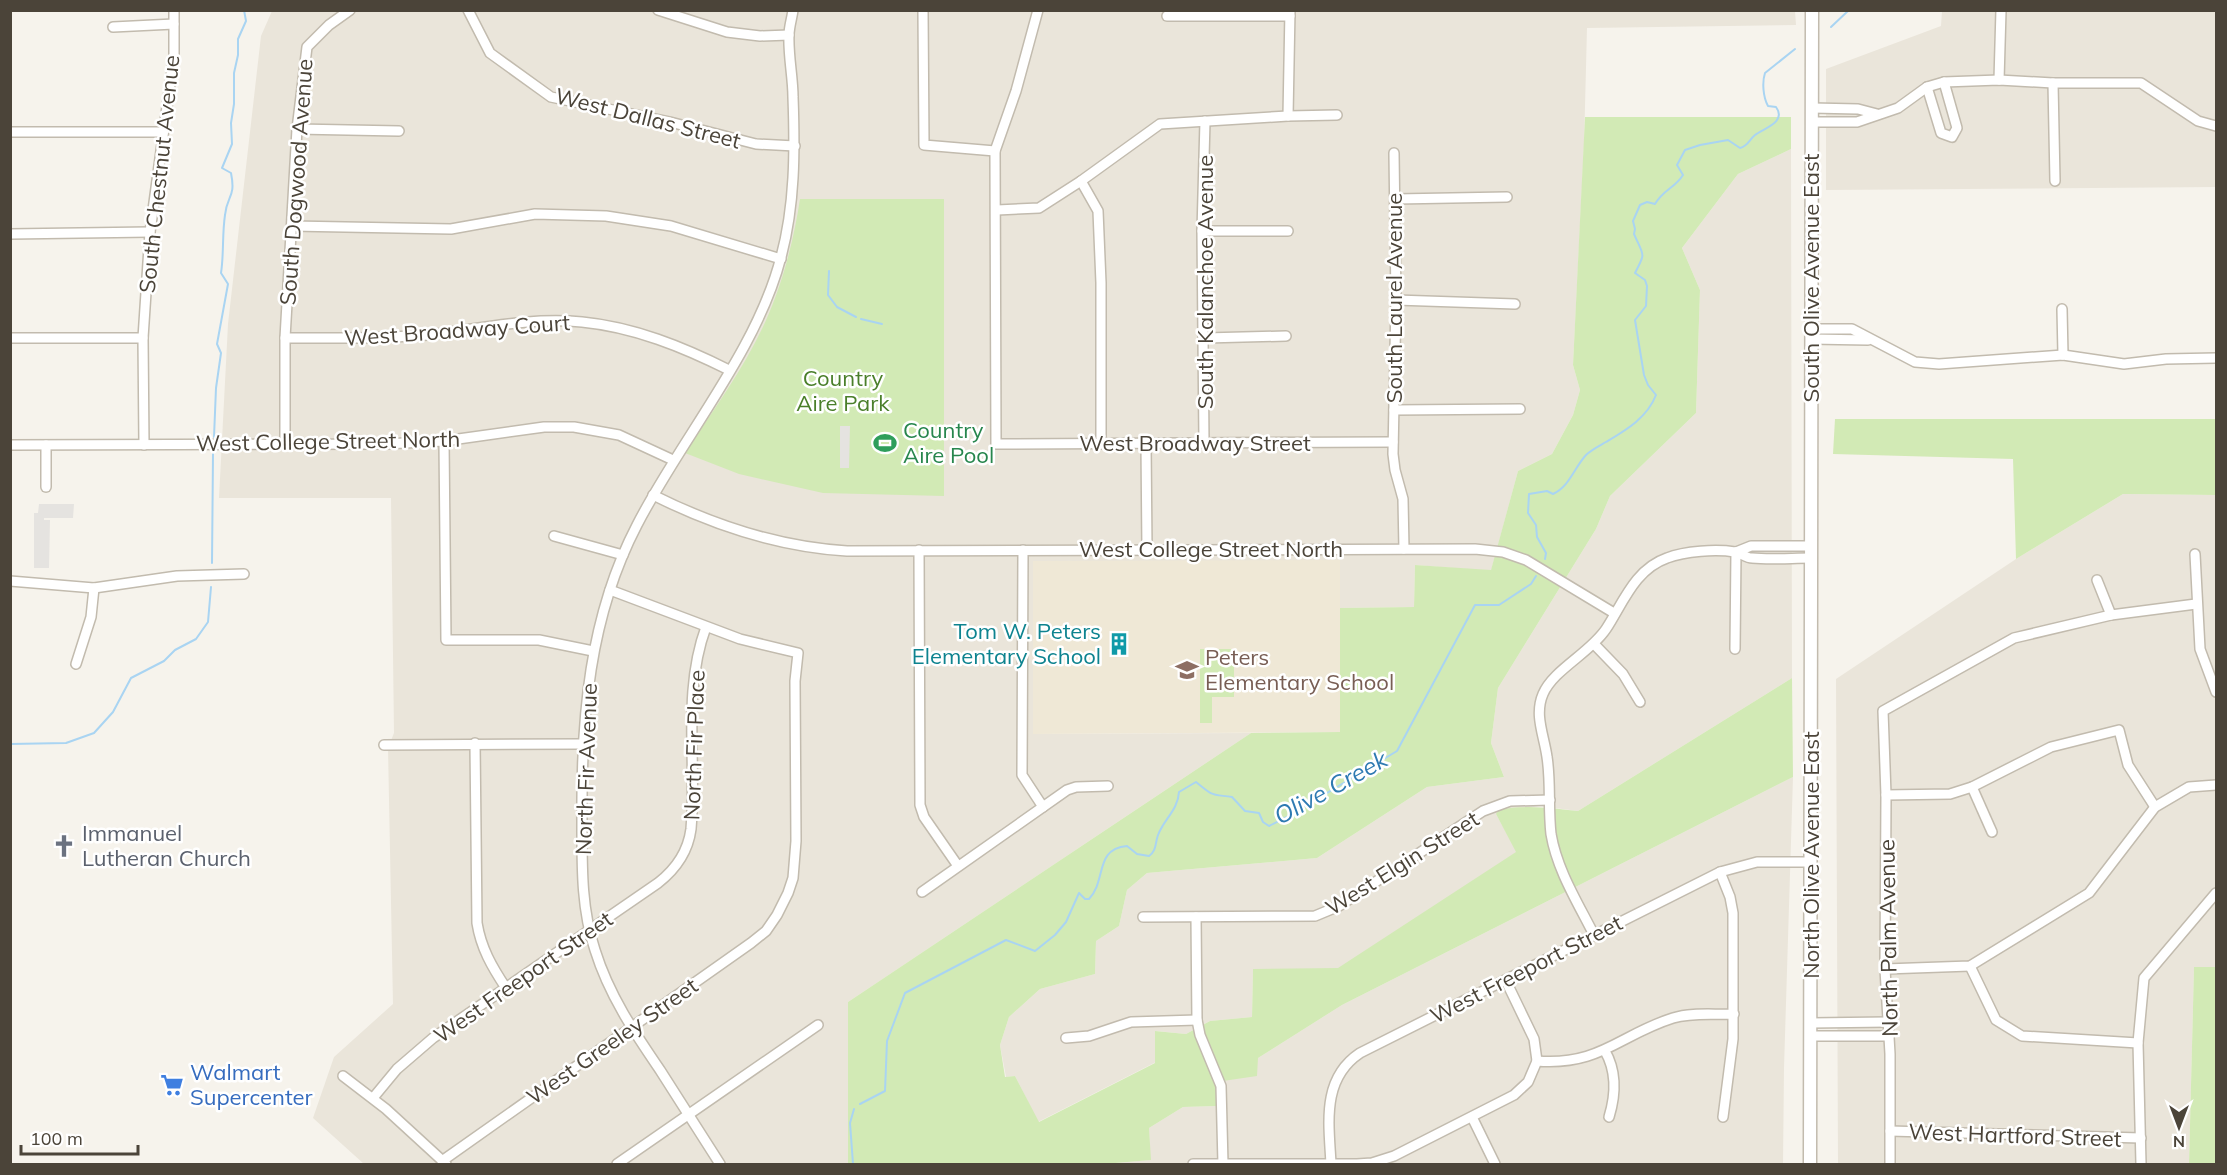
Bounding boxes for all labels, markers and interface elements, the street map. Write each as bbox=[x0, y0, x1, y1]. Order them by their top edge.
street label: South Chestnut Avenue bbox=[133, 54, 185, 294]
street label: South Dogwood Avenue bbox=[273, 58, 319, 306]
street label: West Dallas Street bbox=[552, 81, 744, 155]
street label: South Olive Avenue East bbox=[1797, 153, 1825, 402]
street label: South Kalanchoe Avenue bbox=[1191, 155, 1219, 409]
street label: South Laurel Avenue bbox=[1380, 193, 1408, 403]
street label: West Broadway Court bbox=[343, 308, 571, 352]
park label: Country Aire Park bbox=[796, 364, 890, 417]
place label: Country Aire Pool bbox=[903, 416, 994, 469]
street label: West College Street North bbox=[196, 425, 460, 457]
street label: West Broadway Street bbox=[1079, 429, 1311, 457]
sports icon: Country Aire Pool bbox=[872, 430, 898, 456]
street label: West College Street North bbox=[1079, 535, 1343, 563]
place label: Tom W. Peters Elementary School bbox=[912, 617, 1101, 670]
building icon: Tom W. Peters Elementary School bbox=[1106, 631, 1132, 657]
place label: Peters Elementary School bbox=[1205, 643, 1394, 696]
school or university icon: Peters Elementary School bbox=[1174, 657, 1200, 683]
street label: North Fir Place bbox=[677, 669, 711, 821]
street label: North Fir Avenue bbox=[569, 683, 603, 855]
street label: North Olive Avenue East bbox=[1797, 731, 1825, 979]
water label: Olive Creek bbox=[1268, 743, 1393, 831]
street label: West Elgin Street bbox=[1320, 804, 1484, 921]
place label: Immanuel Lutheran Church bbox=[82, 819, 251, 872]
church icon: Immanuel Lutheran Church bbox=[51, 833, 77, 859]
street label: North Palm Avenue bbox=[1872, 839, 1904, 1037]
street label: West Freeport Street bbox=[428, 905, 618, 1049]
street label: West Freeport Street bbox=[1425, 908, 1627, 1030]
street label: West Greeley Street bbox=[521, 971, 703, 1111]
place label: Walmart Supercenter bbox=[190, 1058, 313, 1111]
supermarket icon: Walmart Supercenter bbox=[159, 1072, 185, 1098]
north arrow bbox=[2149, 1097, 2209, 1157]
street label: West Hartford Street bbox=[1908, 1117, 2122, 1153]
scale bar bbox=[21, 1118, 138, 1156]
text: 100 m bbox=[30, 1127, 83, 1150]
text: N bbox=[2173, 1132, 2185, 1152]

